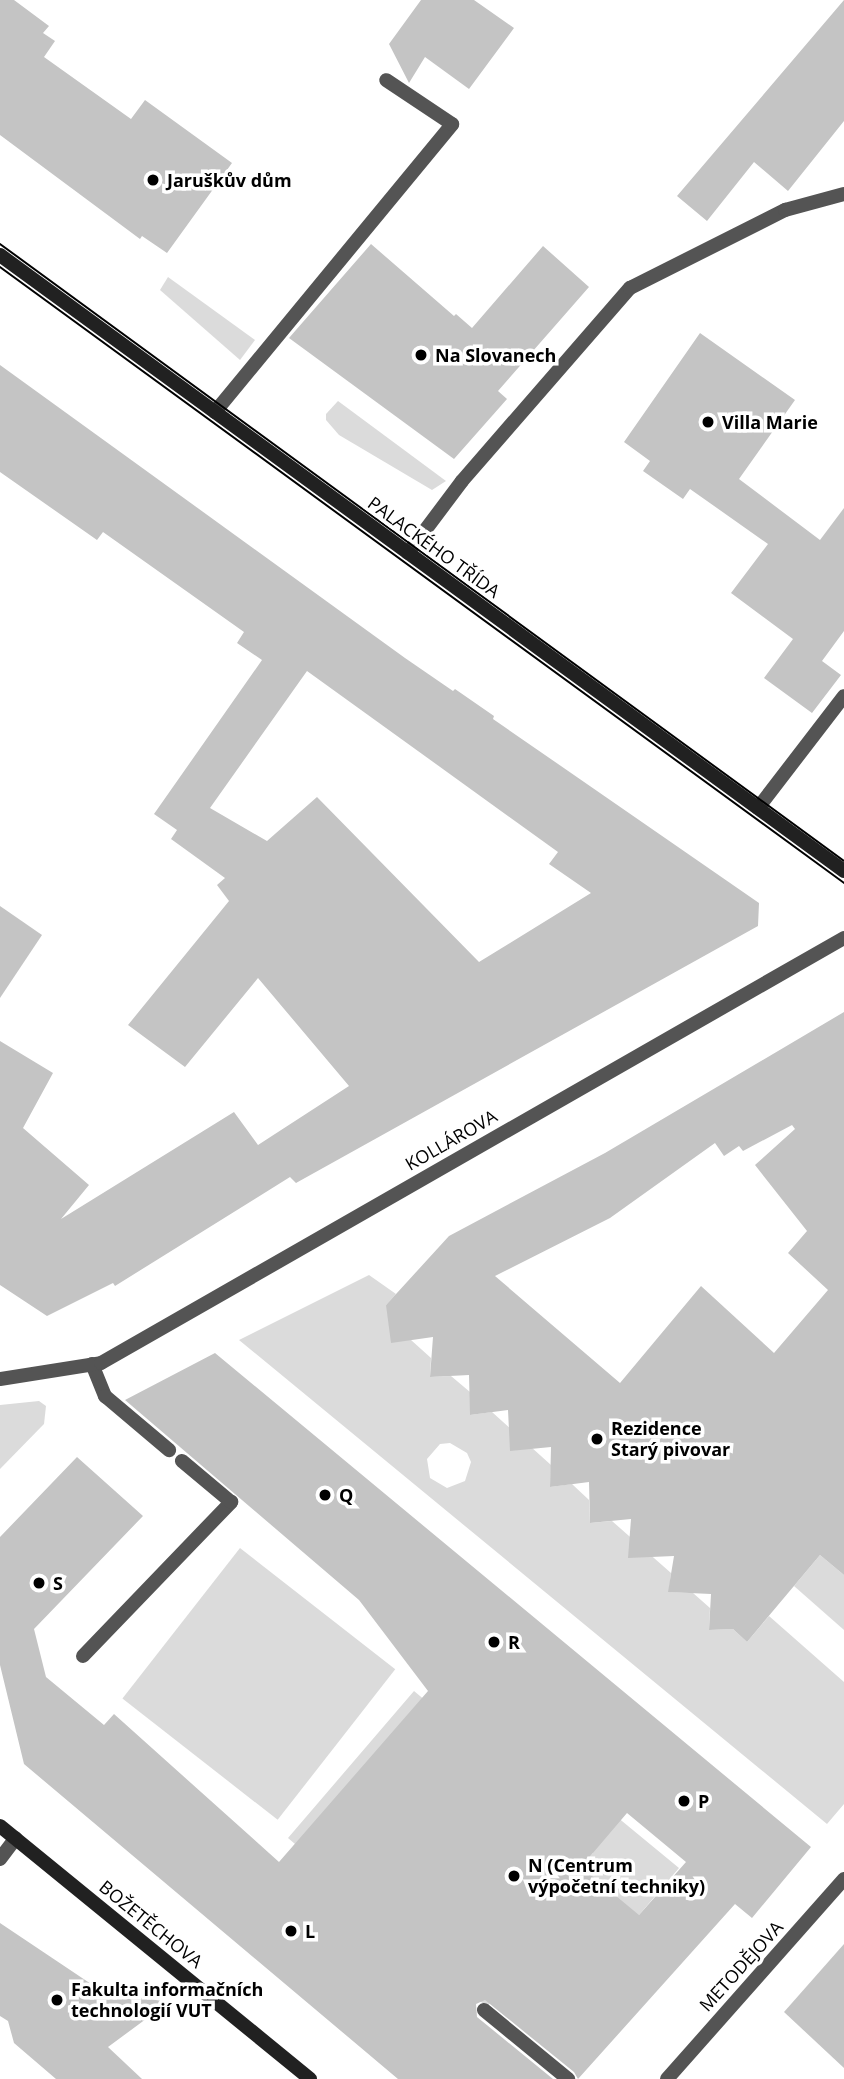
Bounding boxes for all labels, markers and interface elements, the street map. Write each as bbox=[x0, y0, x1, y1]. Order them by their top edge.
place label: Jaruškův dům bbox=[167, 169, 292, 191]
marker: Jaruškův dům bbox=[145, 172, 161, 188]
place label: Na Slovanech bbox=[435, 344, 556, 366]
marker: Na Slovanech bbox=[413, 347, 429, 363]
place label: Villa Marie bbox=[722, 411, 818, 433]
marker: Villa Marie bbox=[700, 414, 716, 430]
street label: PALACKÉHO TŘÍDA bbox=[364, 492, 504, 602]
street label: KOLLÁROVA bbox=[401, 1105, 501, 1175]
place label: Rezidence Starý pivovar bbox=[611, 1418, 730, 1460]
marker: Rezidence Starý pivovar bbox=[589, 1431, 605, 1447]
place label: Q bbox=[339, 1484, 353, 1506]
marker: Q bbox=[317, 1487, 333, 1503]
place label: S bbox=[53, 1572, 63, 1594]
marker: S bbox=[31, 1575, 47, 1591]
place label: R bbox=[508, 1631, 520, 1653]
marker: R bbox=[486, 1634, 502, 1650]
place label: P bbox=[698, 1790, 709, 1812]
marker: P bbox=[676, 1793, 692, 1809]
place label: N (Centrum výpočetní techniky) bbox=[528, 1855, 705, 1898]
marker: N (Centrum výpočetní techniky) bbox=[506, 1868, 522, 1884]
street label: BOŽETĚCHOVA bbox=[95, 1876, 207, 1972]
street label: METODĚJOVA bbox=[695, 1916, 787, 2016]
place label: L bbox=[305, 1920, 315, 1942]
marker: L bbox=[283, 1923, 299, 1939]
place label: Fakulta informačních technologií VUT bbox=[71, 1979, 263, 2022]
marker: Fakulta informačních technologií VUT bbox=[49, 1992, 65, 2008]

